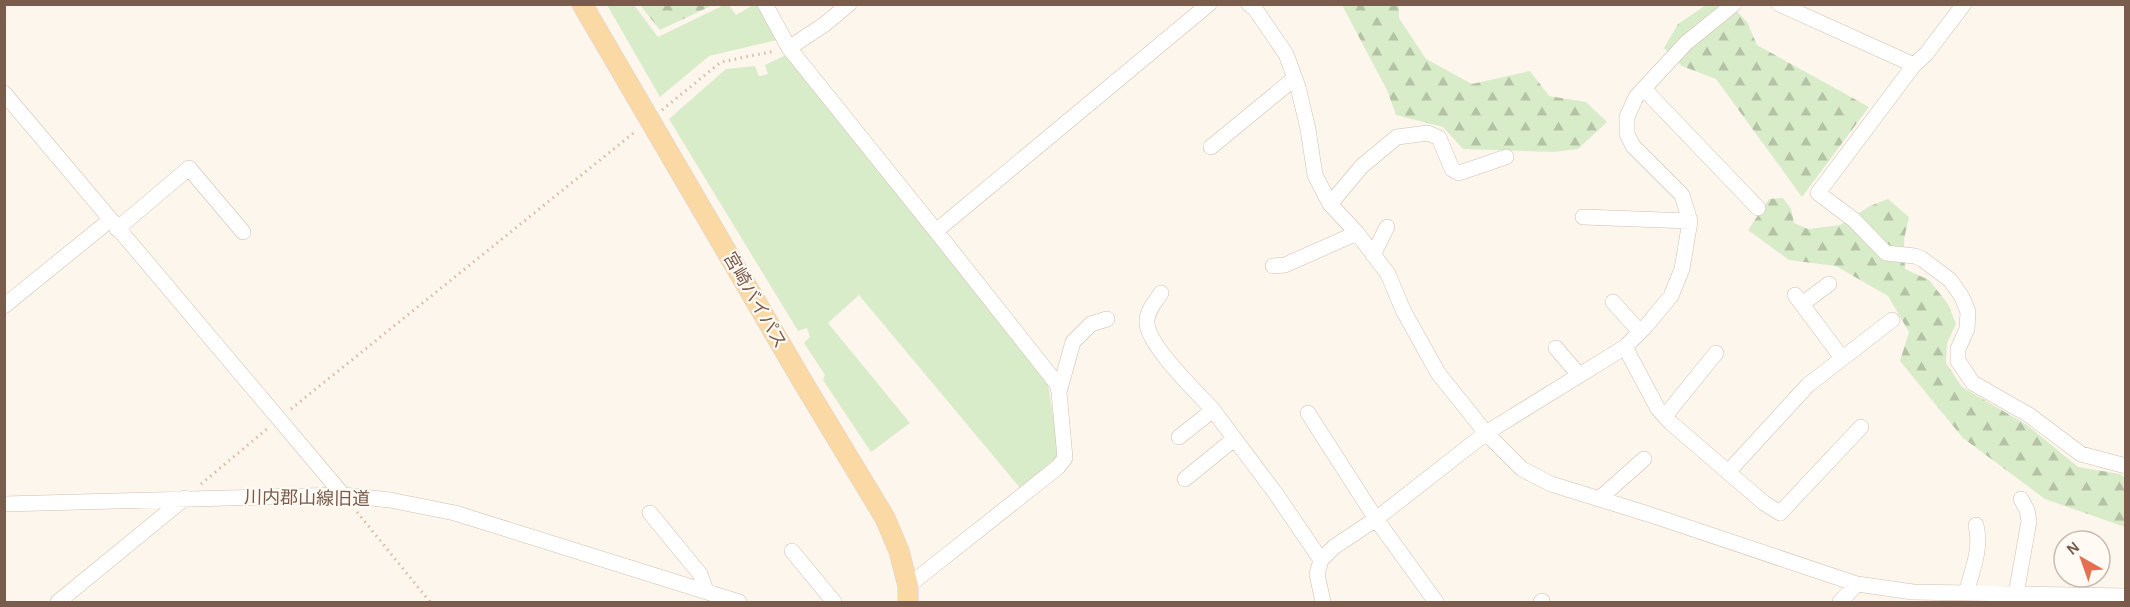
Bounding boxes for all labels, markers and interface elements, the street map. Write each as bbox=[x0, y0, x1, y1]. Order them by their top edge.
street label: 宮崎バイパス bbox=[719, 249, 790, 352]
street label: 川内郡山線旧道 bbox=[244, 487, 370, 509]
north arrow bbox=[2052, 529, 2112, 589]
text: N bbox=[2064, 539, 2082, 558]

